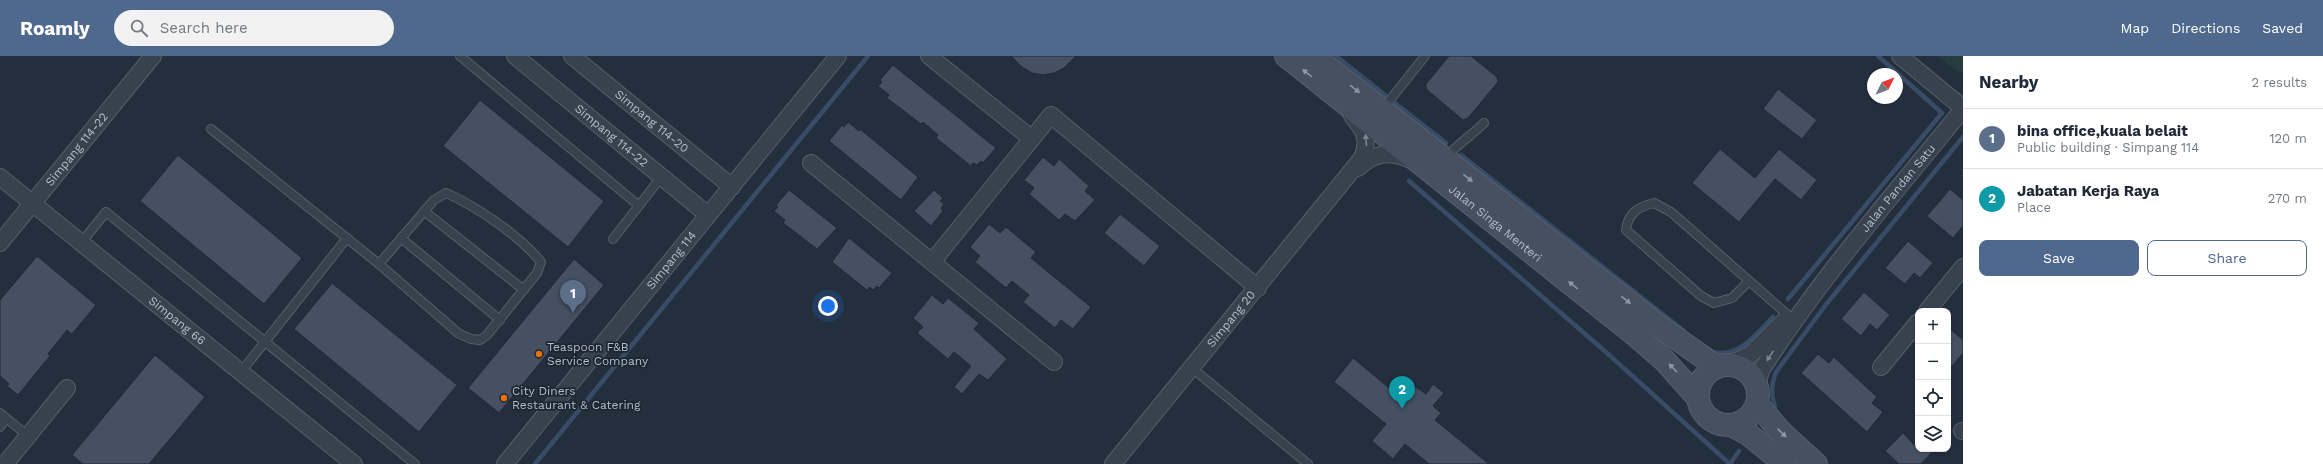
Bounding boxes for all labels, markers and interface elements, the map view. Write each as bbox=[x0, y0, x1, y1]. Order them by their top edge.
search box bbox=[114, 10, 394, 46]
text: Roamly bbox=[20, 17, 90, 40]
icon: search bbox=[128, 17, 150, 39]
text: Search here bbox=[160, 19, 248, 37]
text: Map bbox=[2121, 20, 2149, 36]
text: Directions bbox=[2171, 20, 2240, 36]
text: Saved bbox=[2262, 20, 2303, 36]
north arrow bbox=[1867, 68, 1903, 104]
one-way arrow bbox=[1302, 69, 1313, 77]
text: Nearby bbox=[1979, 72, 2038, 92]
text: 2 results bbox=[2252, 75, 2307, 90]
one-way arrow bbox=[1349, 85, 1360, 93]
street label: Simpang 114-20 bbox=[612, 87, 691, 156]
street label: Simpang 114-22 bbox=[572, 101, 651, 170]
street label: Simpang 114-22 bbox=[43, 110, 111, 189]
text: bina office,kuala belait bbox=[2017, 122, 2188, 140]
text: 1 bbox=[1989, 131, 1995, 146]
text: 120 m bbox=[2269, 131, 2307, 146]
one-way arrow bbox=[1362, 134, 1369, 146]
text: Public building · Simpang 114 bbox=[2017, 140, 2199, 155]
street label: Jalan Pandan Satu bbox=[1858, 141, 1938, 235]
one-way arrow bbox=[1462, 174, 1473, 182]
street label: Jalan Singa Menteri bbox=[1446, 182, 1545, 265]
text: Jabatan Kerja Raya bbox=[2017, 182, 2159, 200]
text: 2 bbox=[1988, 191, 1996, 206]
text: 270 m bbox=[2268, 191, 2307, 206]
text: Place bbox=[2017, 200, 2051, 215]
street label: Simpang 114 bbox=[643, 228, 699, 292]
button: Save bbox=[1979, 240, 2139, 276]
button: Share bbox=[2147, 240, 2307, 276]
pin: 1 bbox=[560, 280, 586, 313]
one-way arrow bbox=[1568, 281, 1579, 289]
street label: Simpang 20 bbox=[1204, 288, 1258, 350]
street label: Simpang 66 bbox=[146, 293, 208, 348]
your location bbox=[818, 296, 838, 316]
one-way arrow bbox=[1621, 296, 1632, 304]
map controls bbox=[1915, 308, 1951, 452]
button: + bbox=[1915, 308, 1951, 344]
place label: Teaspoon F&B Service Company bbox=[547, 340, 649, 368]
button: − bbox=[1915, 344, 1951, 380]
marker: Teaspoon F&B Service Company bbox=[534, 349, 544, 359]
one-way arrow bbox=[1766, 351, 1774, 362]
one-way arrow bbox=[1668, 363, 1678, 373]
pin: 2 bbox=[1389, 376, 1415, 409]
button: locate bbox=[1915, 380, 1951, 416]
place label: City Diners Restaurant & Catering bbox=[512, 384, 641, 412]
marker: City Diners Restaurant & Catering bbox=[499, 393, 509, 403]
button: layers bbox=[1915, 416, 1951, 452]
one-way arrow bbox=[1777, 429, 1787, 438]

